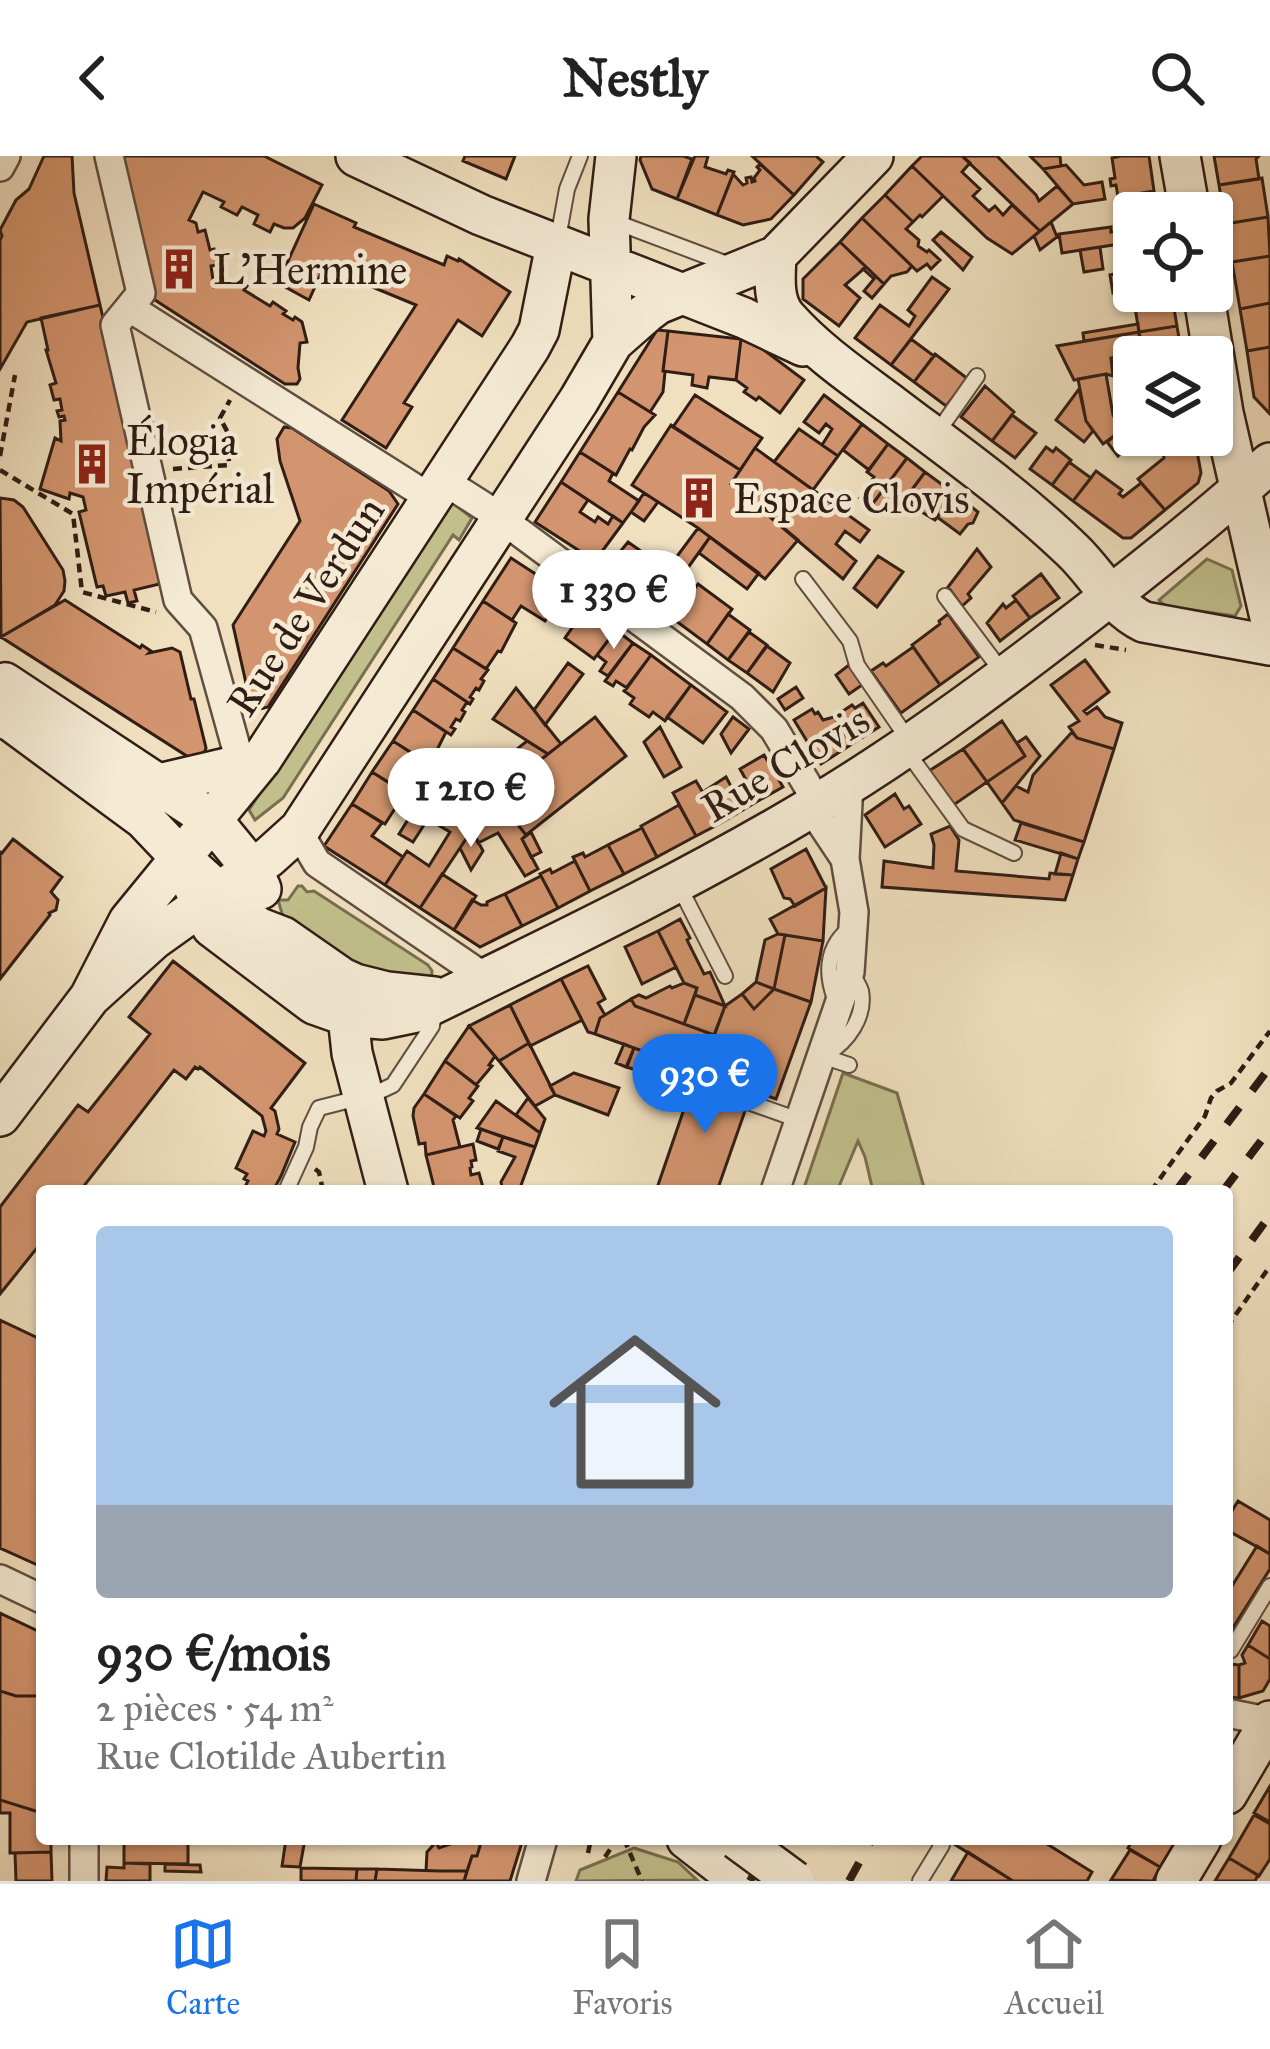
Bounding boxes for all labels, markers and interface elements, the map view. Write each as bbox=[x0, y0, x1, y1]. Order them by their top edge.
icon: back bbox=[60, 45, 126, 111]
text: Nestly bbox=[562, 45, 708, 111]
icon: search bbox=[1144, 45, 1210, 111]
map controls bbox=[1113, 192, 1233, 456]
button: locate bbox=[1113, 192, 1233, 312]
place label: L'Hermine bbox=[213, 244, 407, 296]
building icon: L'Hermine bbox=[156, 246, 202, 292]
button: layers bbox=[1113, 336, 1233, 456]
place label: Élogia Impérial bbox=[126, 414, 275, 515]
building icon: Élogia Impérial bbox=[69, 441, 115, 487]
place label: Espace Clovis bbox=[733, 473, 970, 525]
building icon: Espace Clovis bbox=[676, 475, 722, 521]
street label: Rue de Verdun bbox=[216, 487, 396, 726]
pin: 1 330 € bbox=[503, 550, 725, 652]
text: 1 330 € bbox=[559, 565, 669, 613]
street label: Rue Clovis bbox=[692, 694, 879, 834]
pin: 1 210 € bbox=[360, 748, 582, 850]
text: 1 210 € bbox=[414, 763, 528, 811]
pin: 930 € bbox=[621, 1034, 789, 1136]
text: 930 € bbox=[659, 1049, 751, 1097]
icon: home bbox=[527, 1304, 743, 1520]
text: 930 €/mois bbox=[96, 1622, 330, 1684]
text: 2 pièces · 54 m² bbox=[96, 1684, 334, 1732]
text: Rue Clotilde Aubertin bbox=[96, 1732, 447, 1780]
tab: Carte bbox=[166, 1911, 240, 2023]
tab: Favoris bbox=[572, 1911, 673, 2023]
tab: Accueil bbox=[1005, 1911, 1104, 2023]

